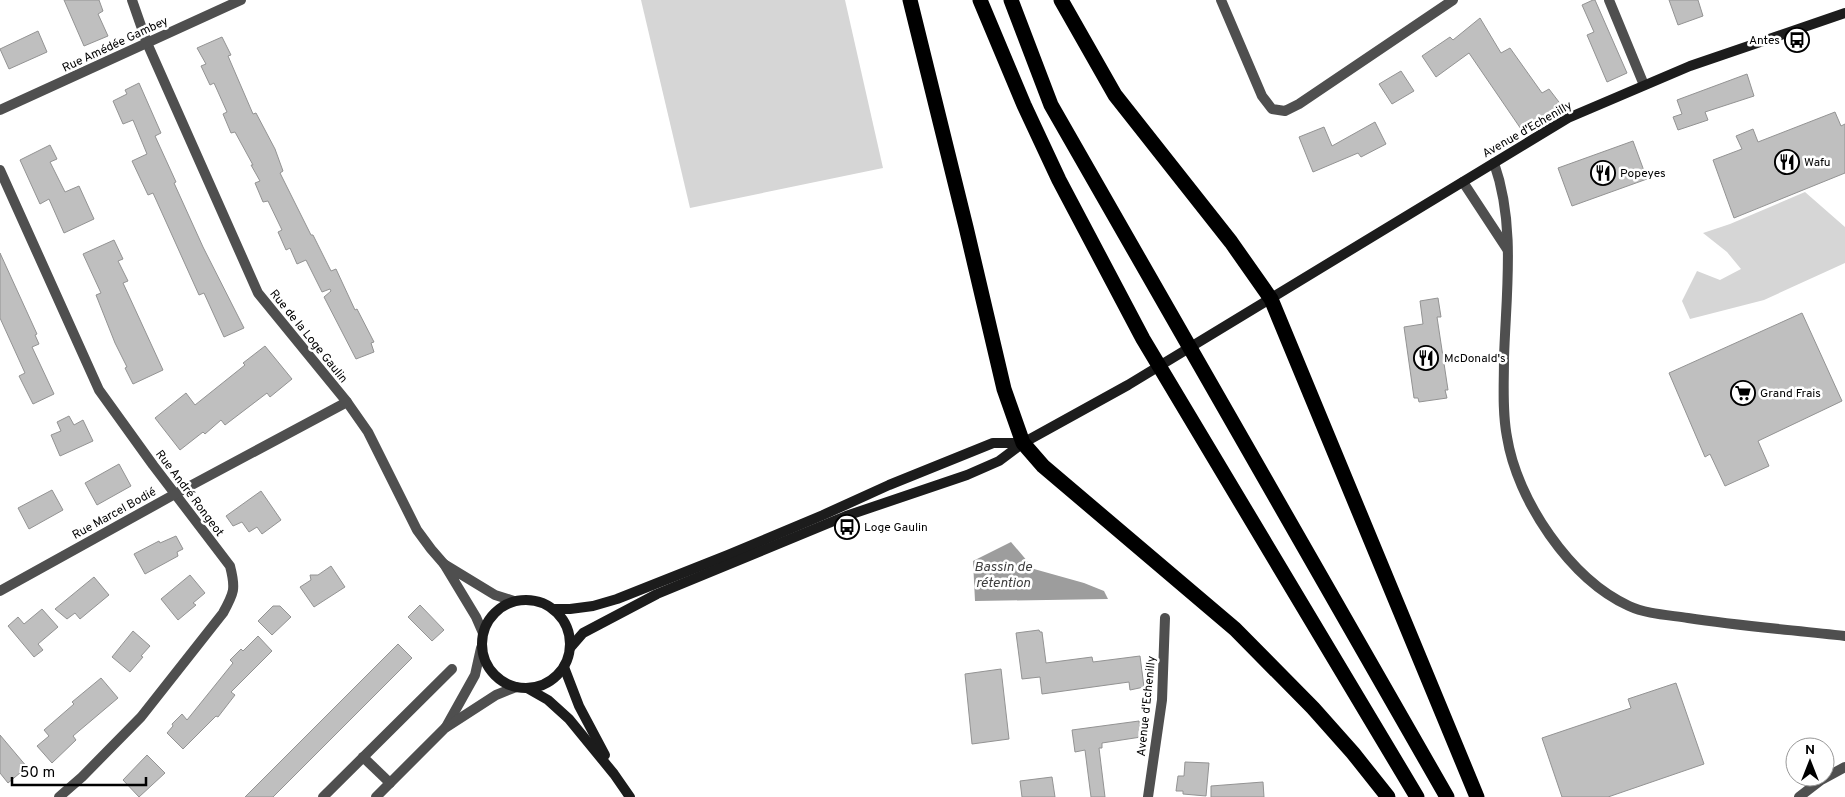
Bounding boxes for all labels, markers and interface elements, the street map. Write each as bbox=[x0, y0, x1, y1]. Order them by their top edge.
street label: Rue Amédée Gambey bbox=[60, 13, 171, 76]
bus stop icon: Antes bbox=[1784, 27, 1810, 53]
place label: Antes bbox=[1749, 33, 1780, 49]
street label: Avenue d'Echenilly bbox=[1480, 98, 1575, 162]
restaurant icon: Wafu bbox=[1774, 149, 1800, 175]
place label: Wafu bbox=[1804, 155, 1831, 171]
restaurant icon: Popeyes bbox=[1590, 160, 1616, 186]
place label: Popeyes bbox=[1620, 166, 1666, 182]
street label: Rue de la Loge Gaulin bbox=[266, 287, 351, 387]
restaurant icon: McDonald's bbox=[1413, 345, 1439, 371]
place label: McDonald's bbox=[1444, 351, 1506, 367]
supermarket icon: Grand Frais bbox=[1730, 380, 1756, 406]
place label: Grand Frais bbox=[1760, 386, 1821, 402]
street label: Rue André Rongeot bbox=[151, 447, 227, 540]
street label: Rue Marcel Bodié bbox=[70, 484, 159, 544]
bus stop icon: Loge Gaulin bbox=[834, 514, 860, 540]
place label: Loge Gaulin bbox=[864, 520, 928, 536]
water label: Bassin de rétention bbox=[974, 559, 1033, 592]
street label: Avenue d'Echenilly bbox=[1134, 655, 1160, 757]
north arrow bbox=[1785, 737, 1835, 787]
text: N bbox=[1805, 742, 1815, 759]
scale bar bbox=[12, 754, 146, 786]
text: 50 m bbox=[20, 764, 55, 783]

